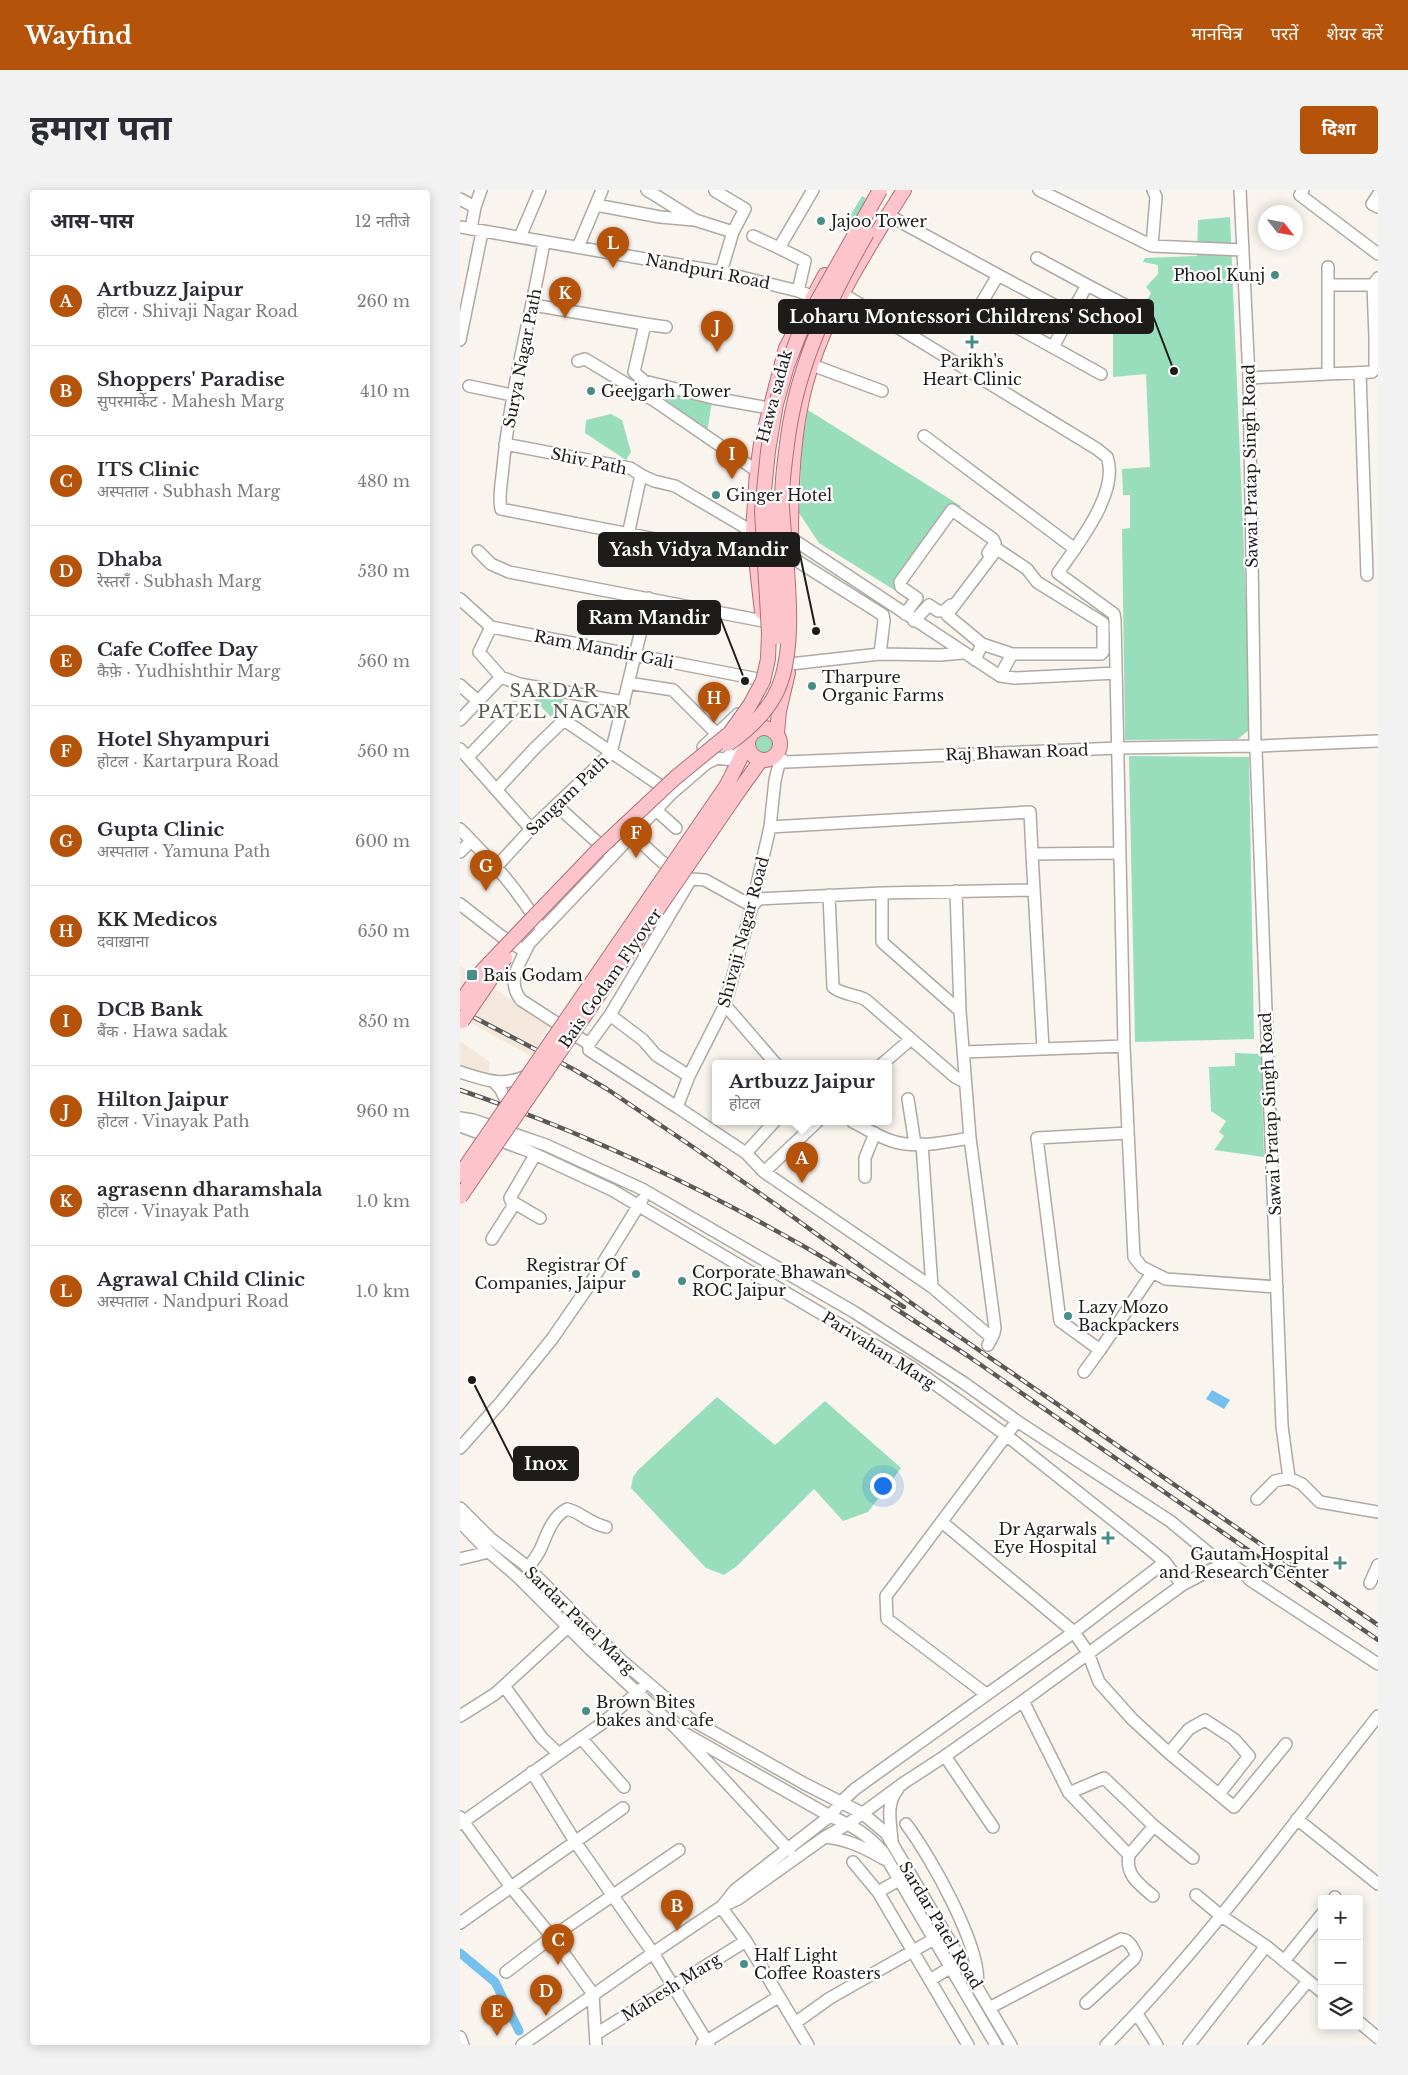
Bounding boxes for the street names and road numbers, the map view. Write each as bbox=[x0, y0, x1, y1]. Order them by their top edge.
street label: Nandpuri Road bbox=[644, 249, 772, 293]
street label: Surya Nagar Path bbox=[499, 287, 545, 429]
street label: Hawa sadak bbox=[752, 347, 796, 445]
street label: Sawai Pratap Singh Road bbox=[1238, 364, 1262, 568]
street label: Shiv Path bbox=[549, 443, 629, 479]
street label: Ram Mandir Gali bbox=[532, 626, 676, 672]
street label: Raj Bhawan Road bbox=[945, 739, 1089, 764]
street label: Sangam Path bbox=[522, 751, 612, 839]
street label: Shivaji Nagar Road bbox=[713, 854, 773, 1010]
street label: Bais Godam Flyover bbox=[554, 904, 666, 1052]
street label: Sawai Pratap Singh Road bbox=[1255, 1012, 1285, 1216]
street label: Parivahan Marg bbox=[819, 1307, 940, 1393]
street label: Sardar Patel Marg bbox=[520, 1562, 640, 1678]
street label: Sardar Patel Road bbox=[895, 1858, 987, 1993]
street label: Mahesh Marg bbox=[618, 1948, 725, 2025]

